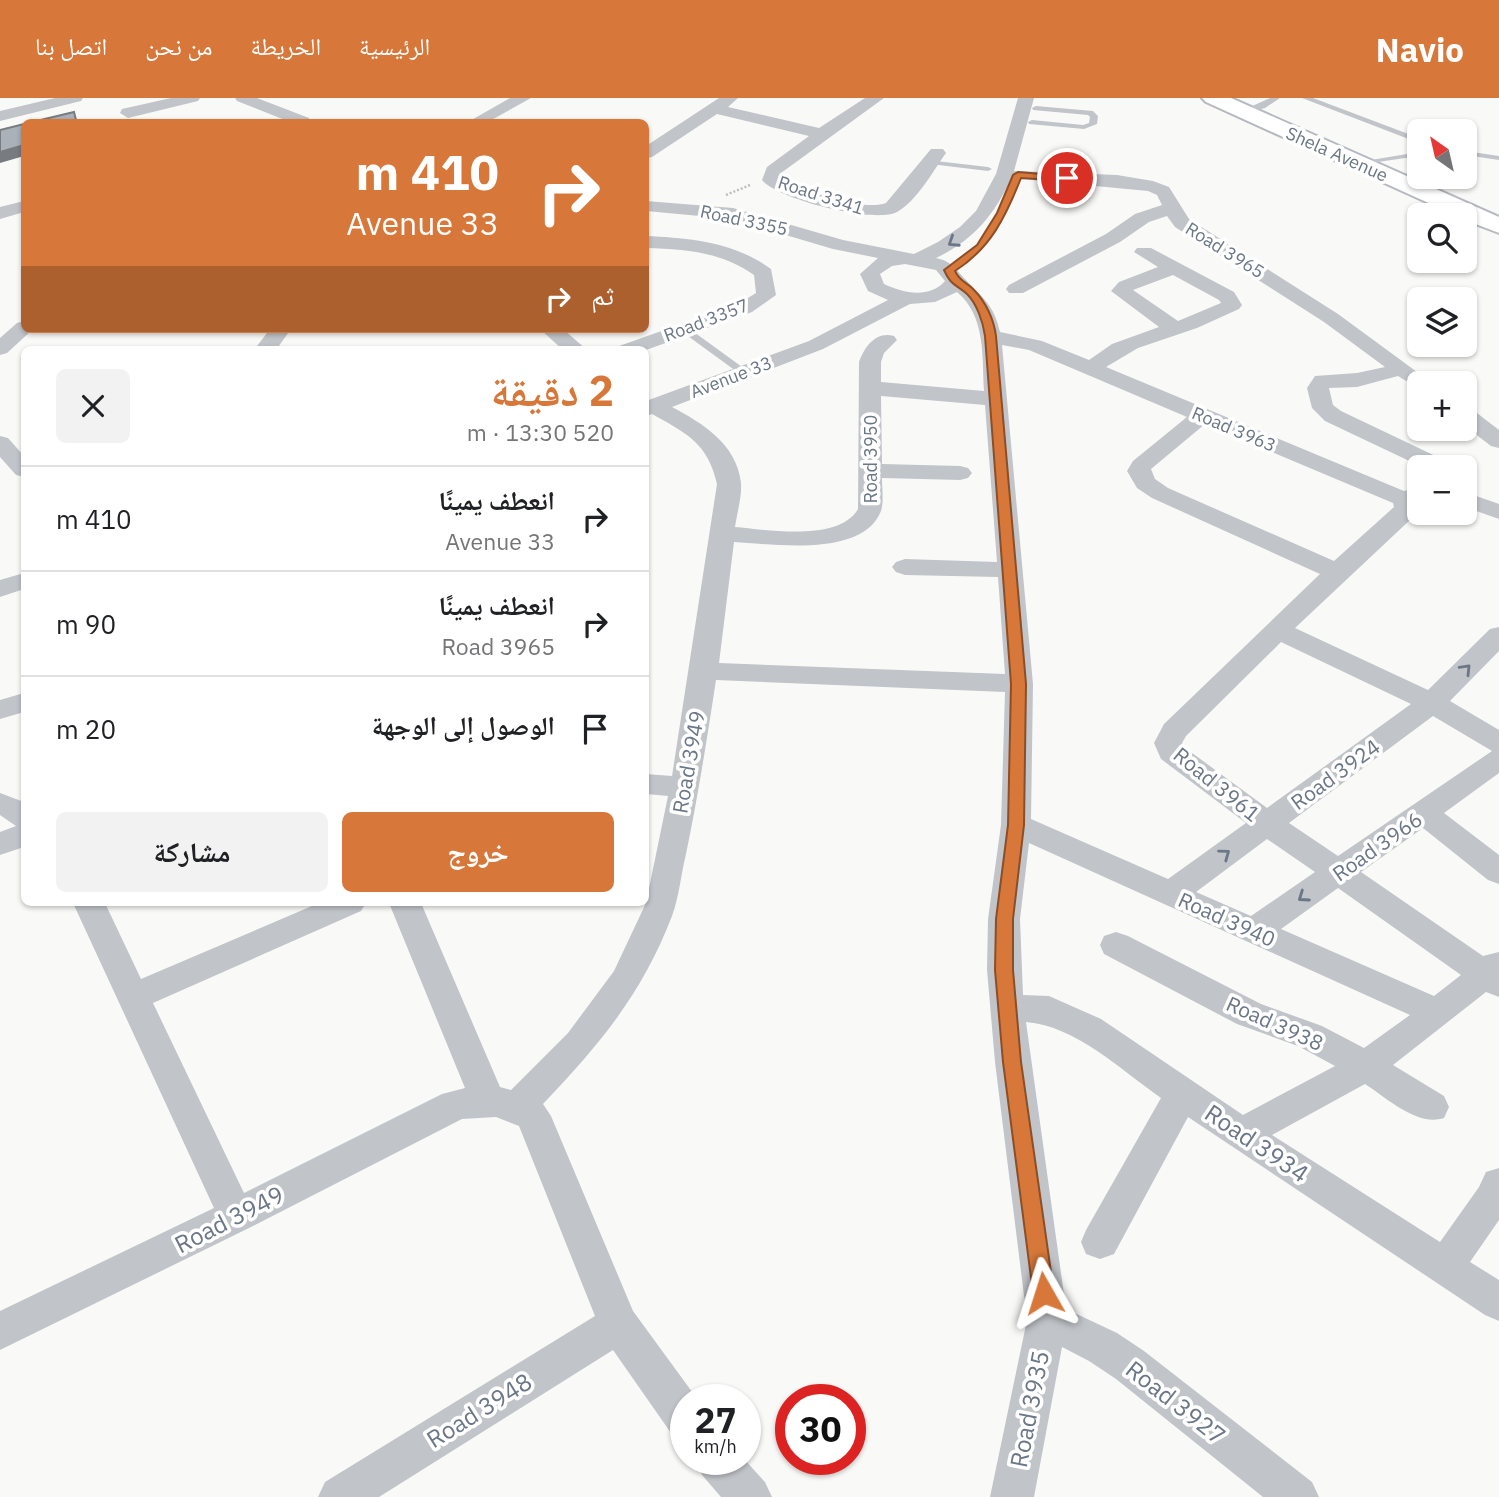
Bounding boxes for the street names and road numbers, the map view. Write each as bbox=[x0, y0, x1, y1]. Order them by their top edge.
street label: Shela Avenue bbox=[1282, 121, 1392, 187]
street label: Road 3341 bbox=[775, 170, 867, 220]
street label: Road 3355 bbox=[698, 200, 790, 240]
street label: Road 3965 bbox=[1181, 217, 1269, 283]
street label: Road 3357 bbox=[660, 293, 752, 347]
street label: Avenue 33 bbox=[687, 351, 775, 403]
street label: Road 3963 bbox=[1189, 401, 1279, 457]
street label: Road 3950 bbox=[859, 415, 882, 503]
street label: Road 3949 bbox=[665, 709, 711, 815]
street label: Road 3924 bbox=[1285, 732, 1385, 816]
street label: Road 3961 bbox=[1168, 741, 1266, 827]
street label: Road 3966 bbox=[1327, 805, 1427, 887]
street label: Road 3940 bbox=[1174, 885, 1280, 953]
street label: Road 3938 bbox=[1222, 989, 1328, 1057]
street label: Road 3934 bbox=[1199, 1097, 1315, 1189]
street label: Road 3949 bbox=[169, 1178, 289, 1260]
street label: Road 3935 bbox=[1002, 1348, 1056, 1470]
street label: Road 3927 bbox=[1119, 1353, 1233, 1451]
street label: Road 3948 bbox=[420, 1365, 538, 1455]

